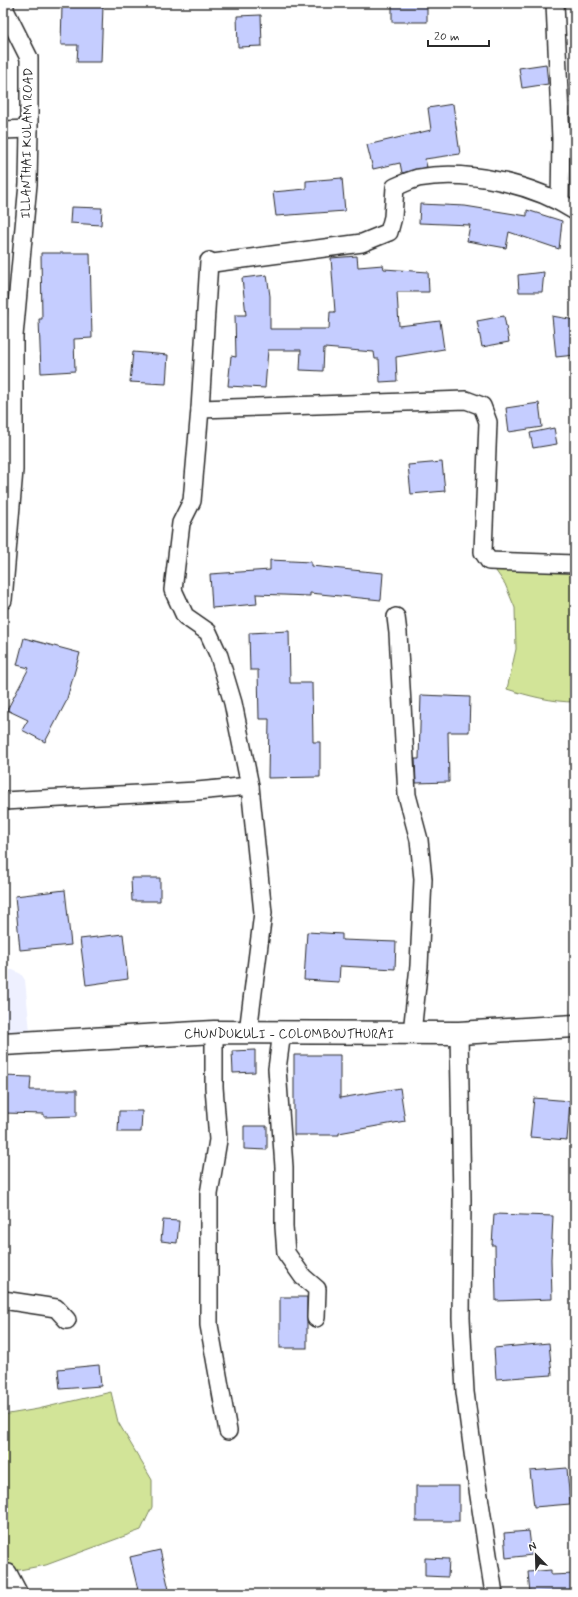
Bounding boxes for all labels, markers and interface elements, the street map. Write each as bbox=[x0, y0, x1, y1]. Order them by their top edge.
scale bar bbox=[428, 22, 489, 48]
text: 20 m bbox=[434, 29, 460, 45]
street label: ILLANTHAI KULAM ROAD bbox=[18, 67, 37, 219]
street label: CHUNDUKULI - COLOMBOUTHURAI bbox=[184, 1026, 394, 1043]
north arrow bbox=[516, 1535, 556, 1575]
text: N bbox=[526, 1539, 539, 1555]

